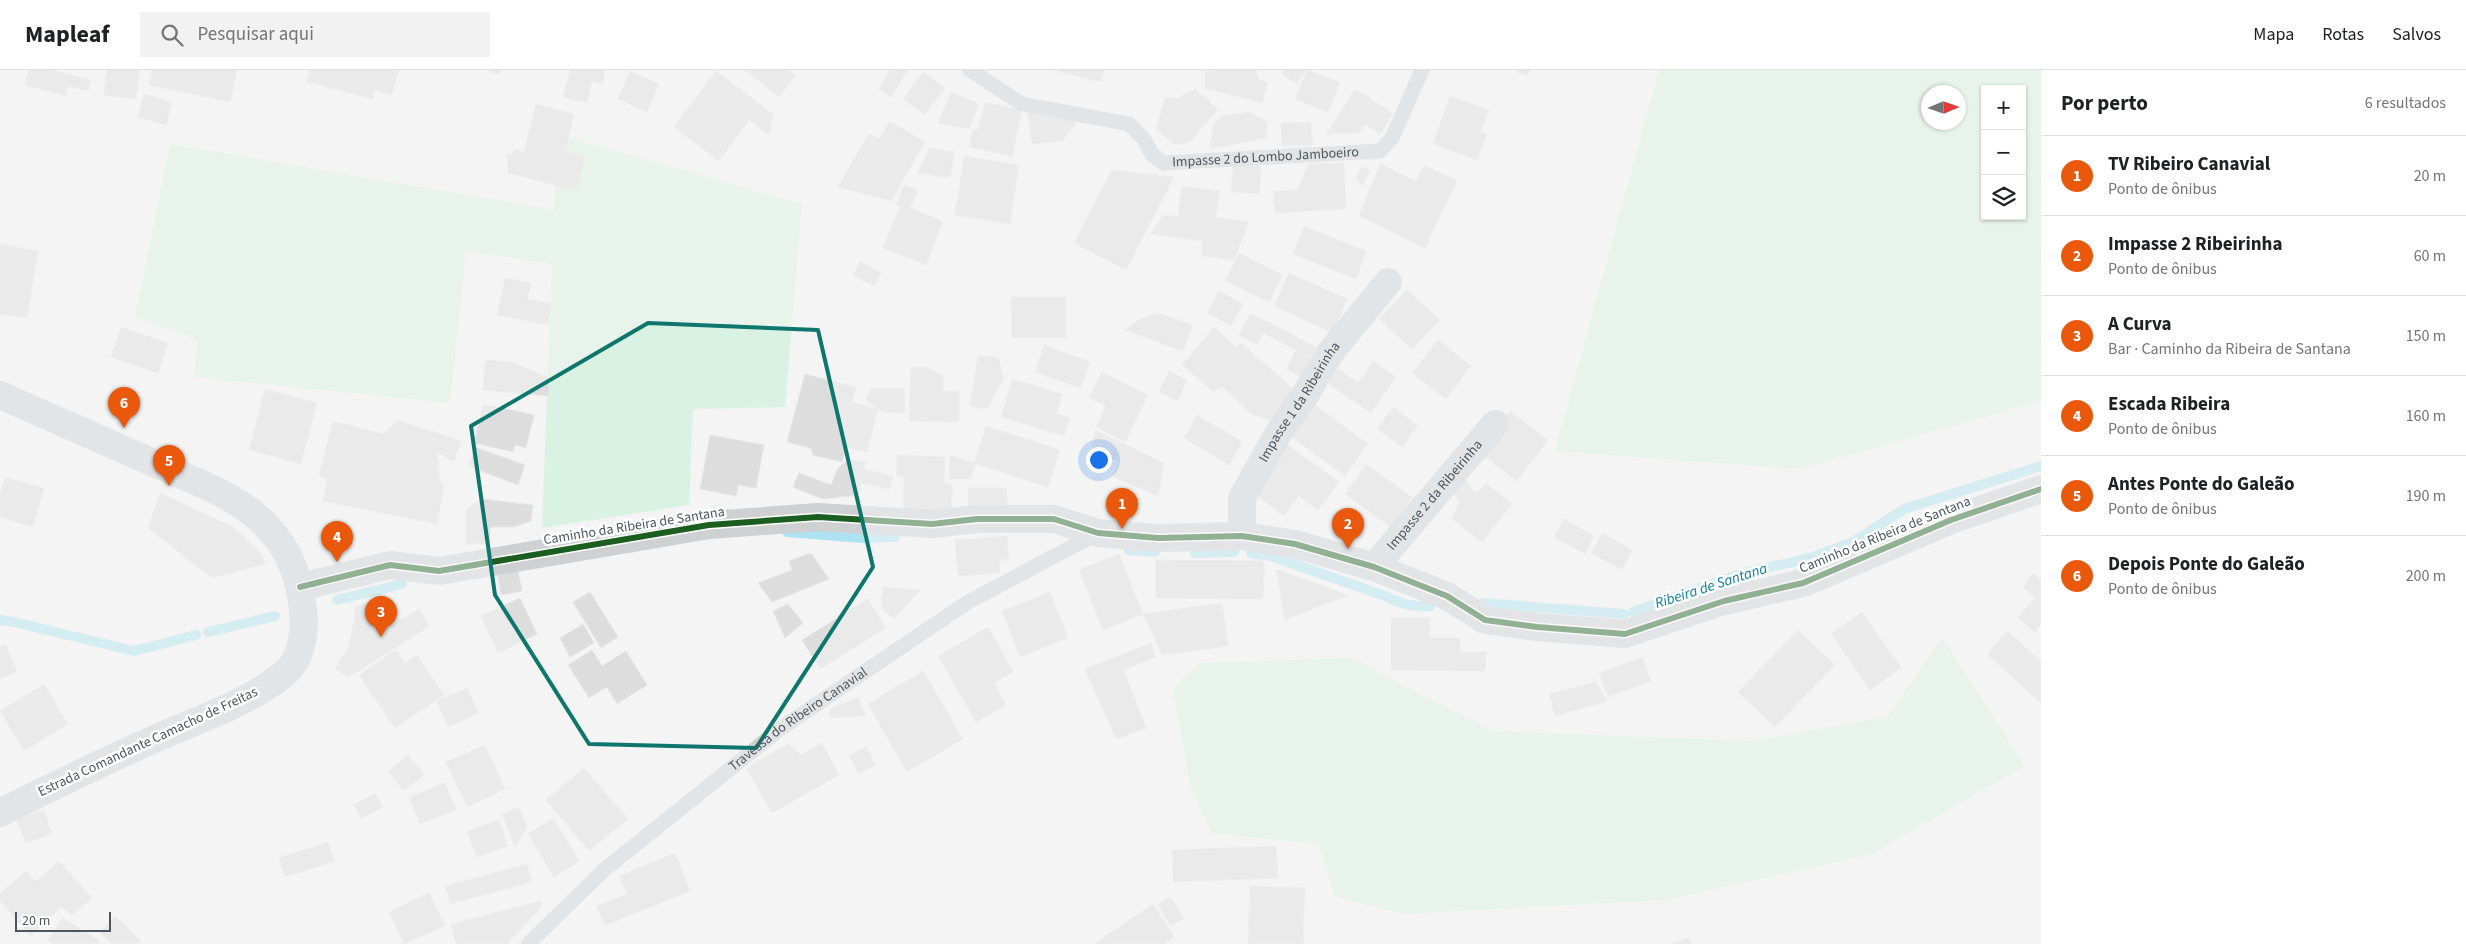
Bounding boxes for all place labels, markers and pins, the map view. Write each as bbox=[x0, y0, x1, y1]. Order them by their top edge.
pin: 6 bbox=[108, 387, 140, 428]
pin: 5 bbox=[153, 445, 185, 486]
pin: 1 bbox=[1106, 488, 1138, 529]
pin: 2 bbox=[1332, 508, 1364, 549]
pin: 4 bbox=[321, 521, 353, 562]
pin: 3 bbox=[365, 596, 397, 637]

